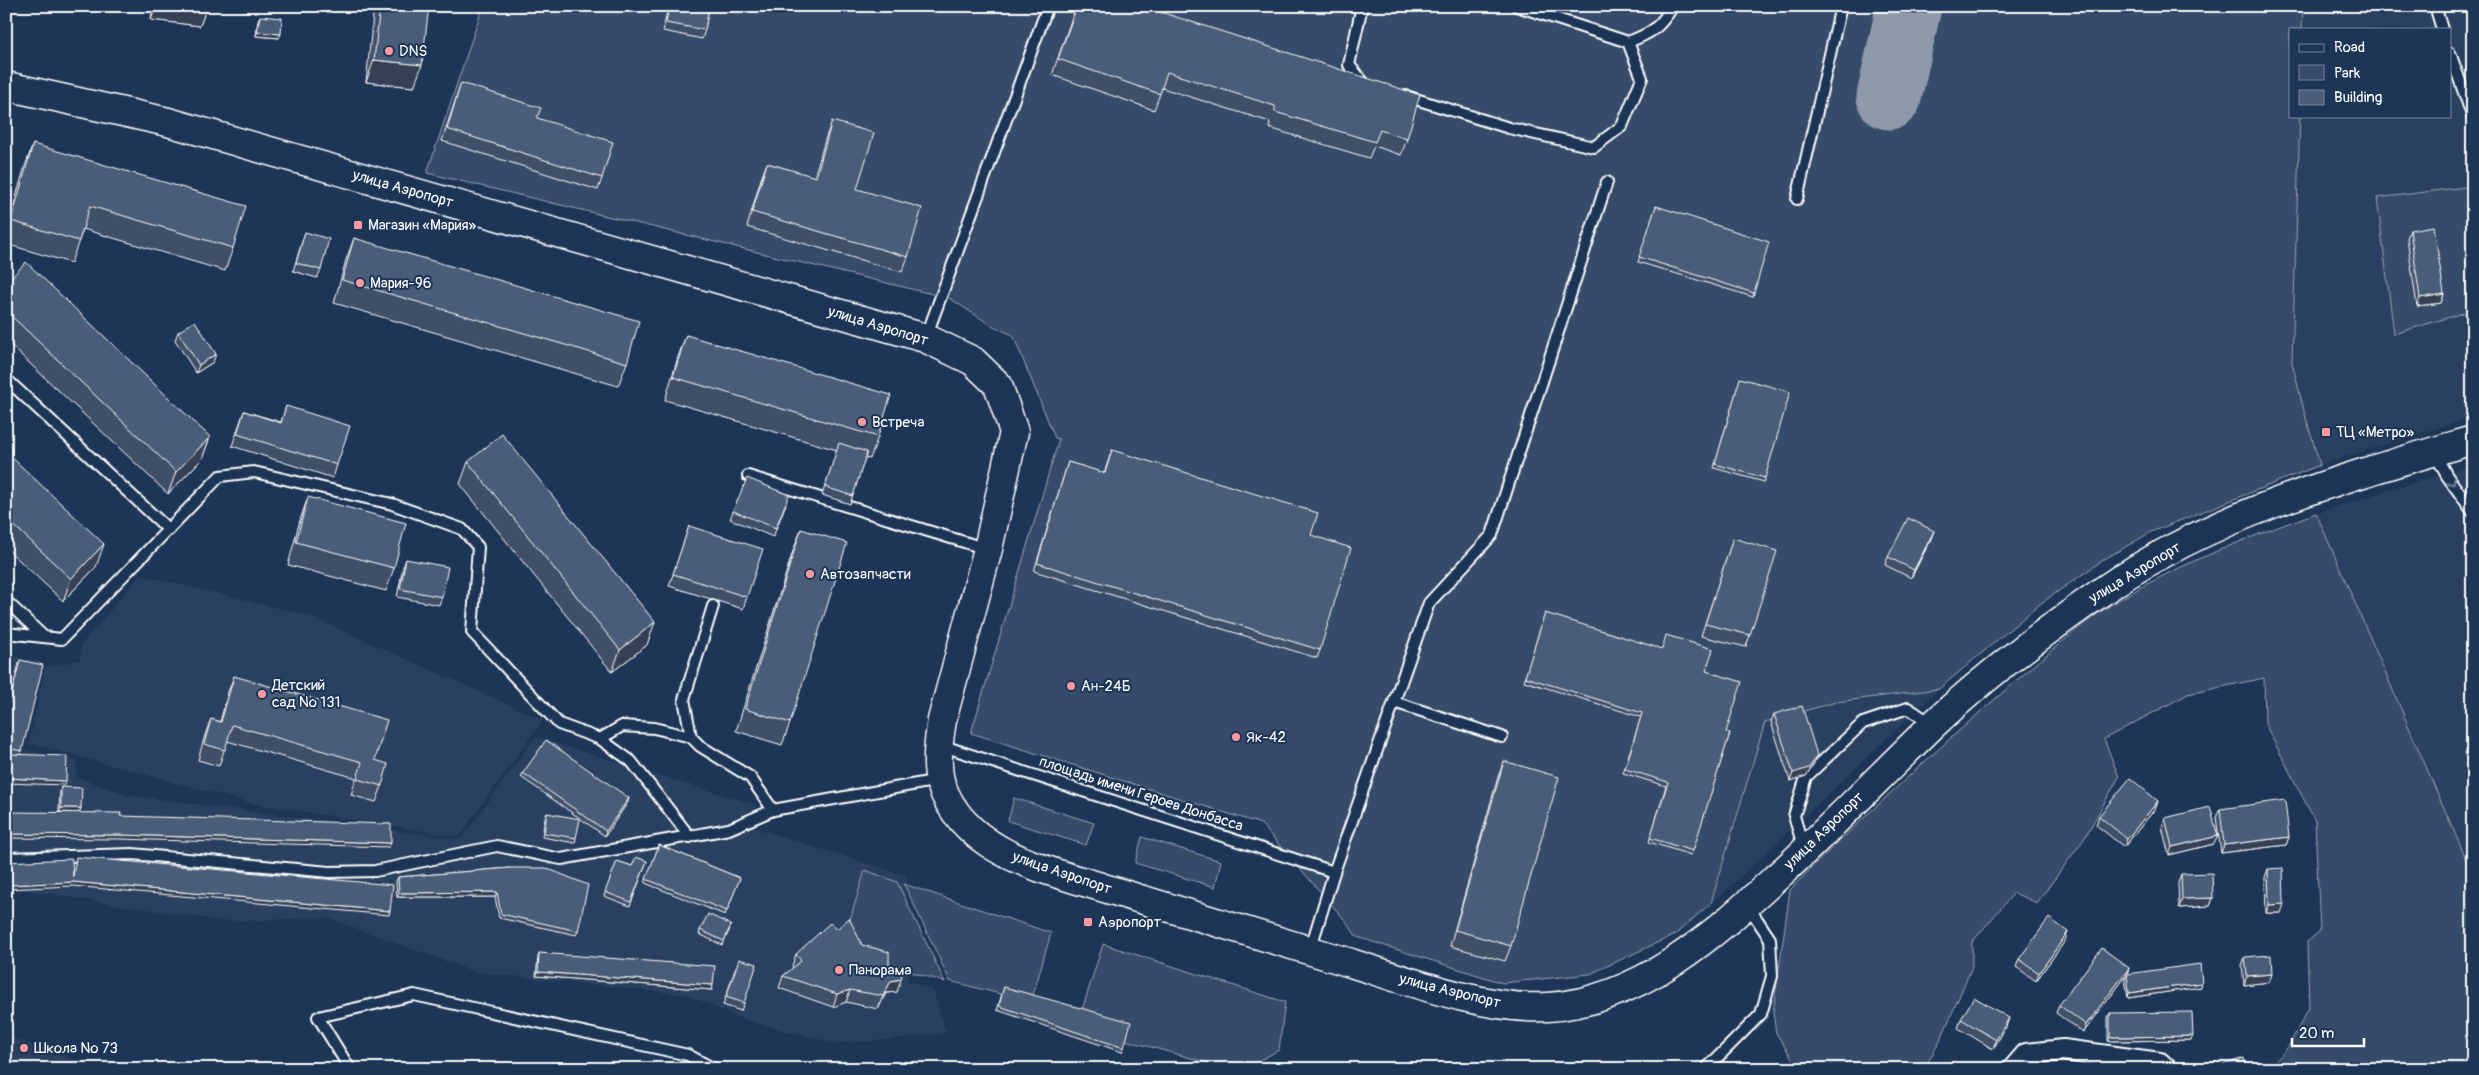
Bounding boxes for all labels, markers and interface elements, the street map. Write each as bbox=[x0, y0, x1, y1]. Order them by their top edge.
legend bbox=[2289, 28, 2452, 118]
text: Road bbox=[2334, 38, 2365, 57]
place label: DNS bbox=[399, 42, 427, 61]
marker: DNS bbox=[383, 45, 395, 57]
text: Park bbox=[2334, 64, 2361, 83]
text: Building bbox=[2334, 88, 2382, 107]
street label: улица Аэропорт bbox=[350, 165, 456, 213]
place label: Магазин «Мария» bbox=[368, 216, 477, 235]
marker: Магазин «Мария» bbox=[352, 219, 364, 231]
place label: Мария-96 bbox=[370, 274, 431, 293]
marker: Мария-96 bbox=[354, 277, 366, 289]
street label: улица Аэропорт bbox=[825, 301, 931, 350]
place label: Встреча bbox=[872, 413, 924, 432]
marker: Встреча bbox=[856, 416, 868, 428]
place label: ТЦ «Метро» bbox=[2336, 423, 2415, 442]
marker: ТЦ «Метро» bbox=[2320, 426, 2332, 438]
one-way arrow bbox=[2445, 477, 2455, 486]
street label: улица Аэропорт bbox=[2085, 538, 2185, 608]
place label: Автозапчасти bbox=[820, 565, 911, 584]
marker: Автозапчасти bbox=[804, 568, 816, 580]
place label: Детский сад № 131 bbox=[271, 676, 340, 712]
place label: Ан-24Б bbox=[1081, 677, 1131, 696]
marker: Ан-24Б bbox=[1065, 680, 1077, 692]
marker: Детский сад № 131 bbox=[256, 688, 268, 700]
place label: Як-42 bbox=[1246, 728, 1286, 747]
marker: Як-42 bbox=[1230, 731, 1242, 743]
street label: площадь имени Героев Донбасса bbox=[1037, 752, 1245, 836]
street label: улица Аэропорт bbox=[1779, 788, 1868, 875]
street label: улица Аэропорт bbox=[1009, 847, 1115, 899]
place label: Аэропорт bbox=[1098, 913, 1162, 932]
marker: Аэропорт bbox=[1082, 916, 1094, 928]
place label: Панорама bbox=[849, 961, 911, 980]
marker: Панорама bbox=[833, 964, 845, 976]
street label: улица Аэропорт bbox=[1396, 969, 1503, 1013]
scale bar bbox=[2292, 1015, 2364, 1047]
text: 20 m bbox=[2299, 1024, 2334, 1043]
place label: Школа № 73 bbox=[34, 1039, 118, 1058]
marker: Школа № 73 bbox=[18, 1042, 30, 1054]

